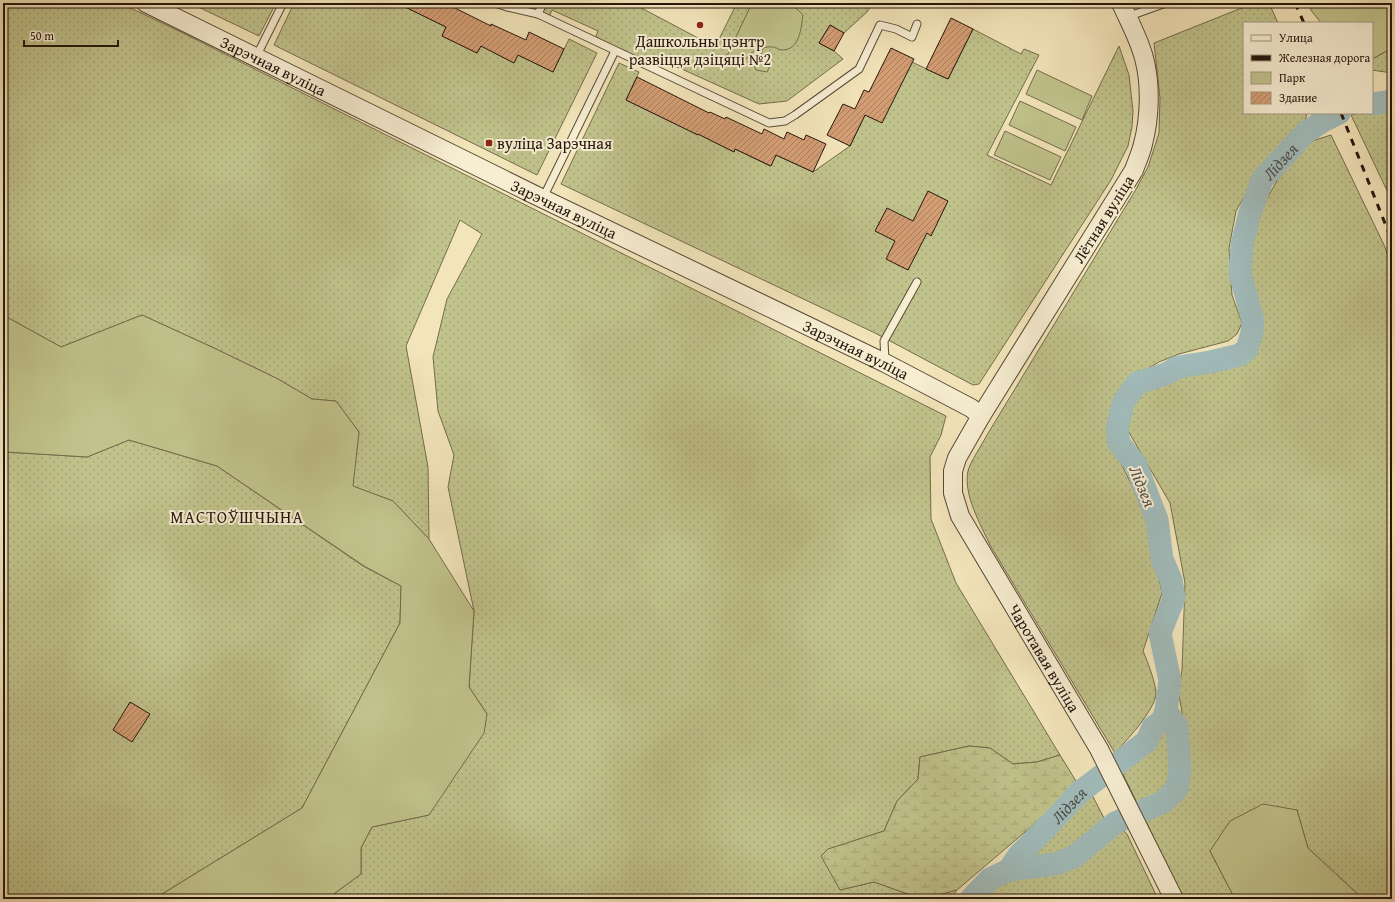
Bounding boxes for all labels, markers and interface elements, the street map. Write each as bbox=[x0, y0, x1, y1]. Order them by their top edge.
marker: Дашкольны цэнтр развіцця дзіцяці №2 bbox=[695, 20, 705, 30]
scale bar bbox=[24, 22, 118, 48]
legend bbox=[1243, 22, 1373, 114]
text: 50 m bbox=[30, 27, 54, 44]
place label: Дашкольны цэнтр развіцця дзіцяці №2 bbox=[629, 29, 771, 71]
text: Улица bbox=[1279, 29, 1313, 46]
street label: Зарэчная вуліца bbox=[216, 30, 331, 102]
text: Железная дорога bbox=[1278, 49, 1370, 66]
text: Парк bbox=[1279, 69, 1306, 86]
text: Здание bbox=[1279, 89, 1318, 106]
place label: вуліца Зарэчная bbox=[497, 131, 612, 155]
water label: Лідзея bbox=[1256, 136, 1304, 185]
marker: вуліца Зарэчная bbox=[484, 138, 494, 148]
street label: Лётная вуліца bbox=[1066, 170, 1140, 268]
street label: Зарэчная вуліца bbox=[507, 173, 621, 245]
street label: Зарэчная вуліца bbox=[799, 313, 914, 386]
water label: Лідзея bbox=[1123, 461, 1163, 511]
district label: МАСТОЎШЧЫНА bbox=[170, 504, 304, 529]
street label: Чаротавая вуліца bbox=[1003, 599, 1087, 717]
water label: Лідзея bbox=[1044, 780, 1092, 829]

